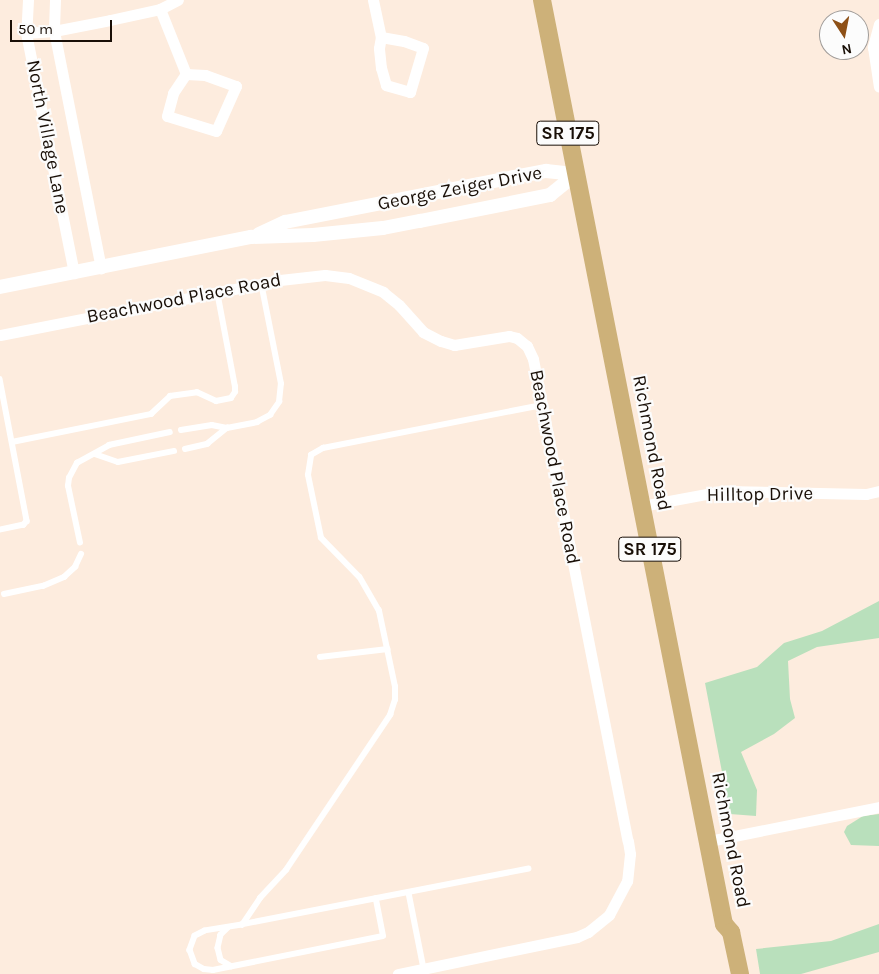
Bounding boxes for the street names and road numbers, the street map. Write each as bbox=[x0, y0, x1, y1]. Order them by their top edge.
street label: North Village Lane bbox=[21, 58, 73, 216]
road number: SR 175 bbox=[536, 118, 600, 148]
street label: George Zeiger Drive bbox=[376, 162, 544, 216]
street label: Beachwood Place Road bbox=[85, 269, 283, 329]
street label: Beachwood Place Road bbox=[524, 368, 584, 566]
street label: Richmond Road bbox=[627, 373, 675, 513]
street label: Hilltop Drive bbox=[707, 483, 813, 507]
road number: SR 175 bbox=[618, 534, 682, 564]
street label: Richmond Road bbox=[706, 770, 754, 910]

